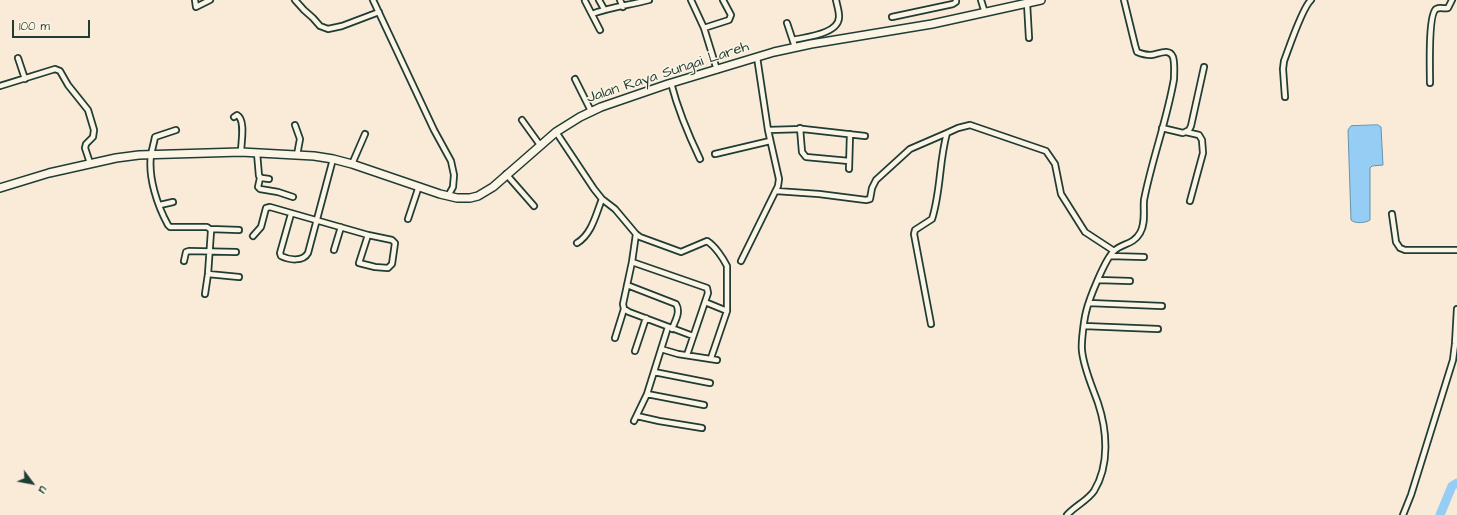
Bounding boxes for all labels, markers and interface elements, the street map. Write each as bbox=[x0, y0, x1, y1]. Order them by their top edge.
scale bar bbox=[14, 12, 92, 38]
text: 100 m bbox=[19, 18, 50, 35]
street label: Jalan Raya Sungai Lareh bbox=[585, 38, 751, 108]
north arrow bbox=[12, 463, 52, 503]
text: U bbox=[35, 483, 51, 496]

